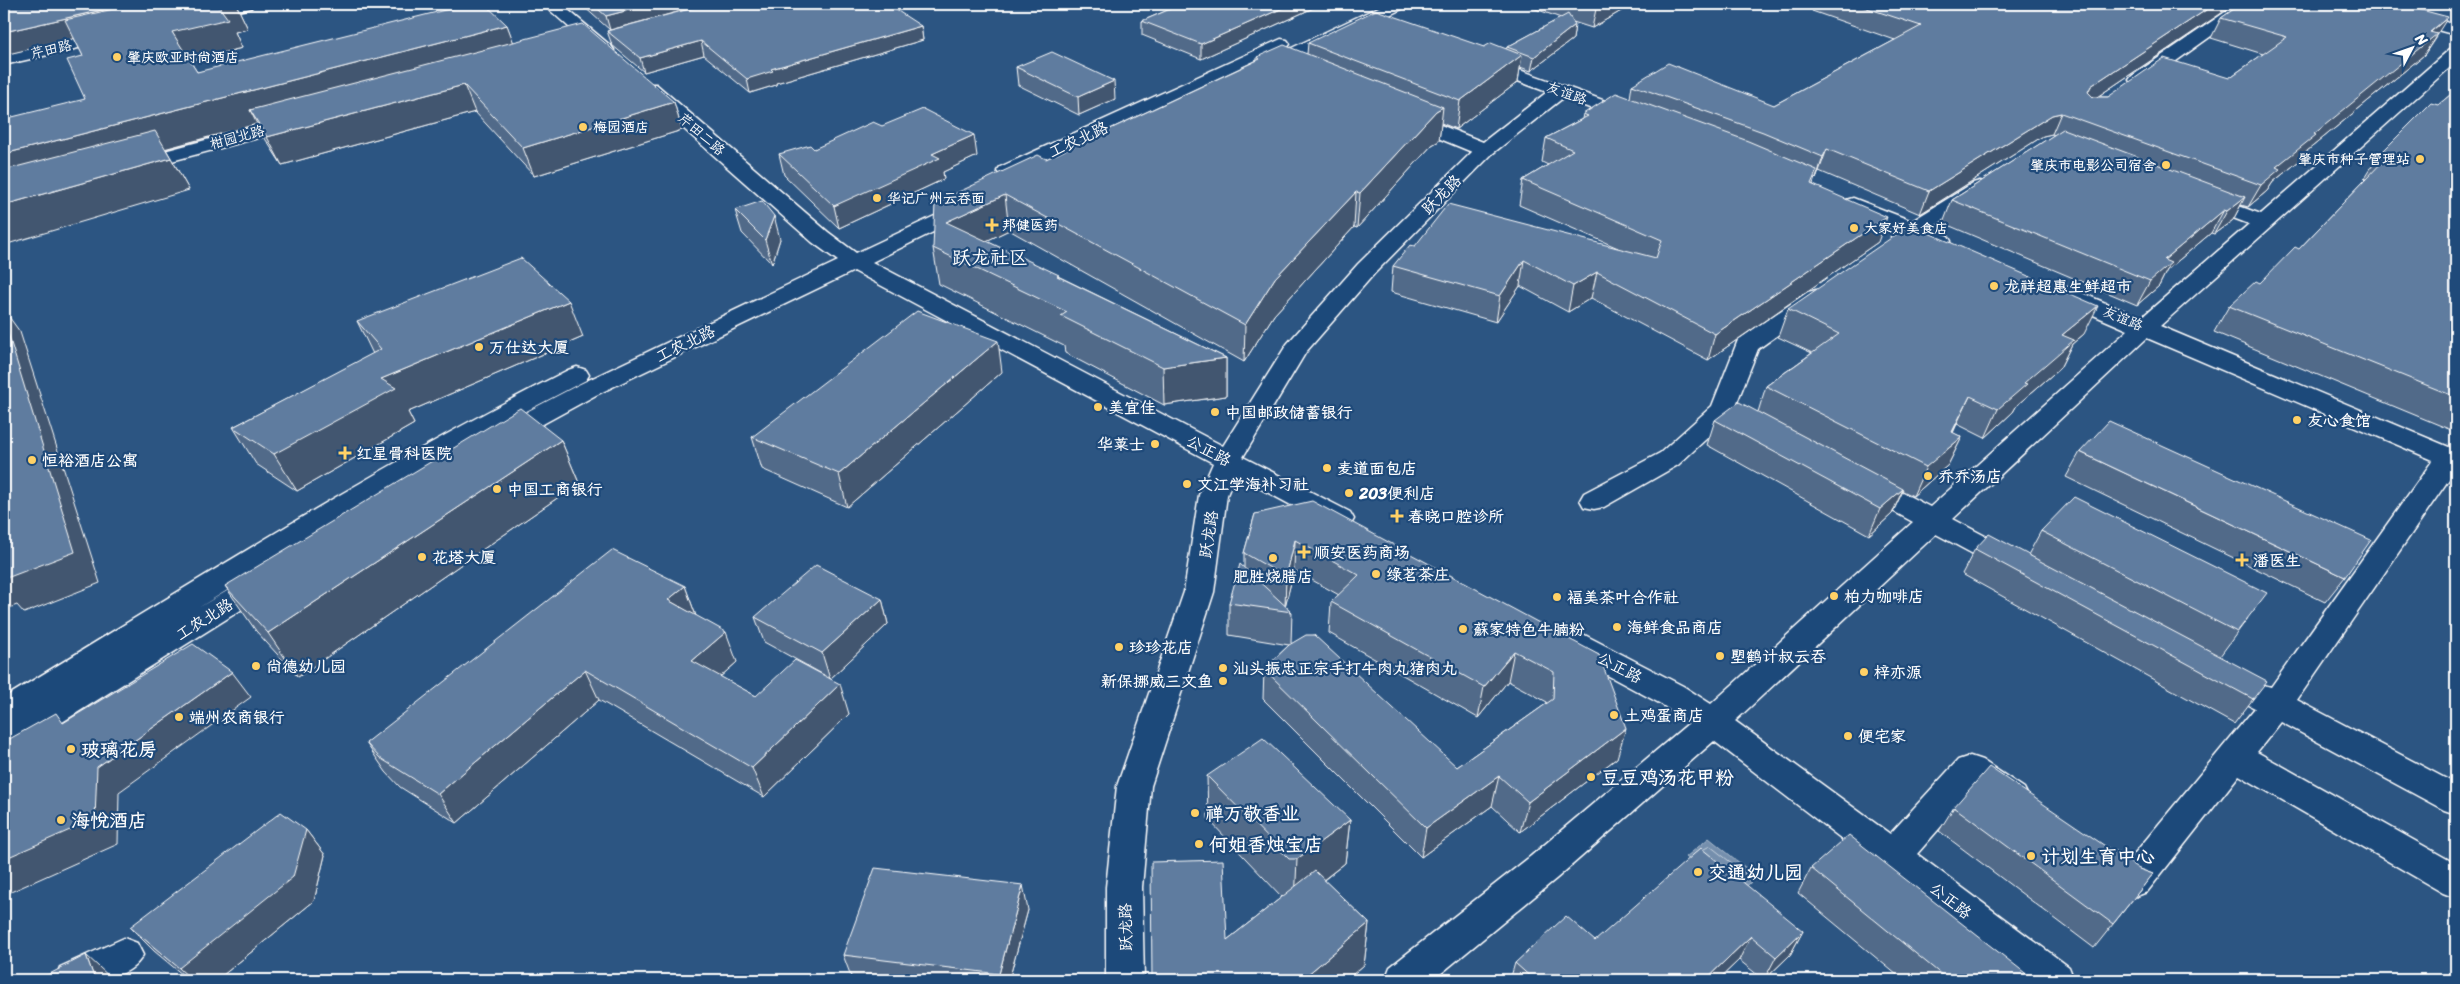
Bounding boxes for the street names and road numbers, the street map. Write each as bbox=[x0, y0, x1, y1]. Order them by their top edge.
street label: 芹田路 bbox=[28, 33, 74, 66]
street label: 友谊路 bbox=[1543, 75, 1591, 112]
street label: 芹田二路 bbox=[672, 107, 731, 162]
street label: 工农北路 bbox=[1043, 113, 1113, 166]
street label: 柑园北路 bbox=[207, 118, 267, 157]
street label: 跃龙路 bbox=[1414, 167, 1469, 222]
street label: 友谊路 bbox=[2099, 299, 2147, 338]
street label: 工农北路 bbox=[650, 316, 720, 371]
street label: 公正路 bbox=[1181, 426, 1237, 475]
street label: 跃龙路 bbox=[1190, 508, 1227, 560]
street label: 工农北路 bbox=[169, 590, 239, 649]
street label: 公正路 bbox=[1592, 643, 1648, 692]
street label: 公正路 bbox=[1923, 874, 1979, 927]
street label: 跃龙路 bbox=[1111, 903, 1140, 951]

